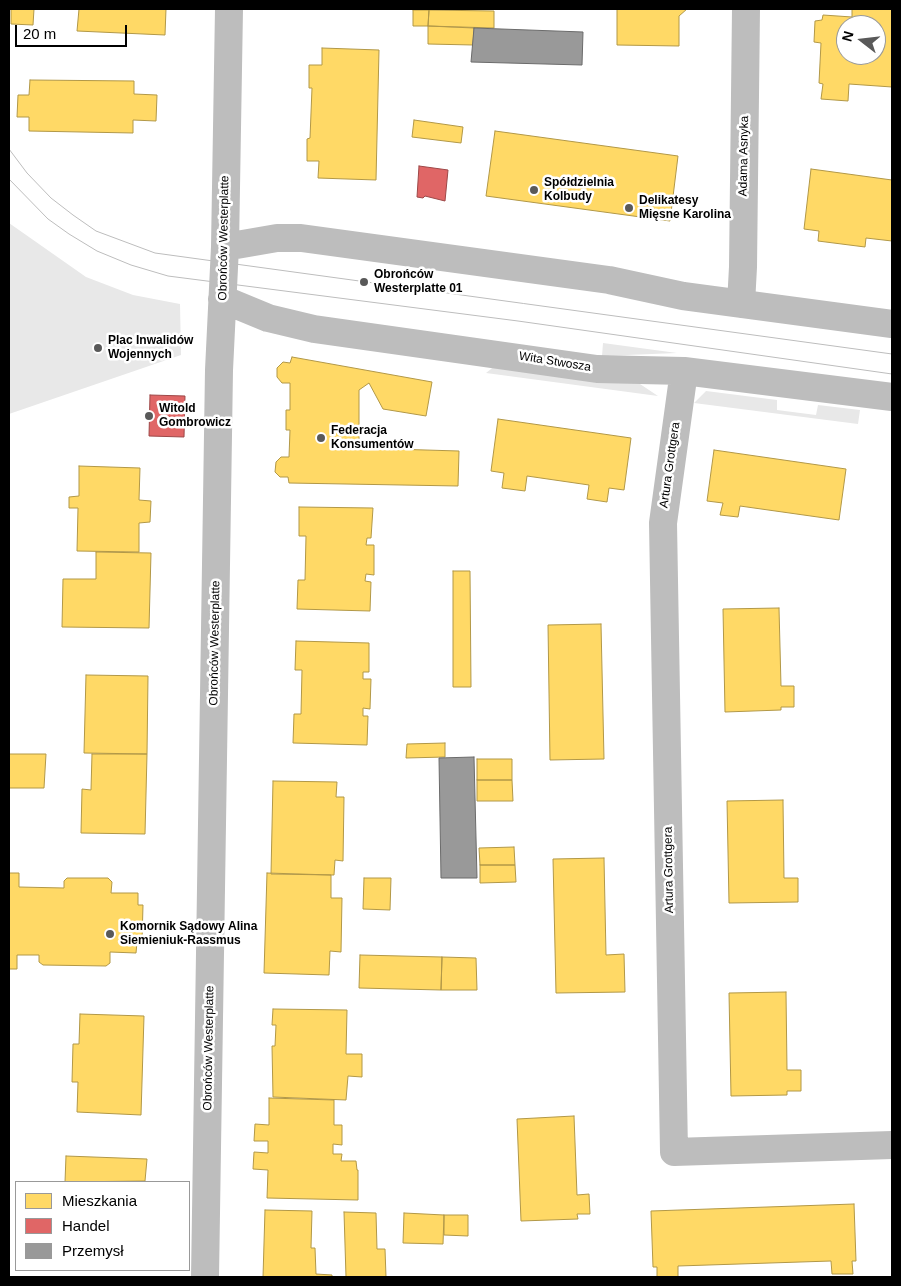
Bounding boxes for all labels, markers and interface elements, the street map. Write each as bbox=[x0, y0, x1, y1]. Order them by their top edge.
scale bar bbox=[18, 15, 130, 47]
north arrow bbox=[836, 15, 886, 65]
text: 20 m bbox=[23, 25, 56, 42]
text: N bbox=[838, 29, 857, 43]
street label: Adama Asnyka bbox=[736, 116, 752, 196]
street label: Obrońców Westerplatte bbox=[216, 175, 232, 301]
place label: Spółdzielnia Kolbudy bbox=[544, 176, 614, 204]
marker: Spółdzielnia Kolbudy bbox=[528, 184, 540, 196]
place label: Delikatesy Mięsne Karolina bbox=[639, 194, 731, 222]
marker: Delikatesy Mięsne Karolina bbox=[623, 202, 635, 214]
place label: Obrońców Westerplatte 01 bbox=[374, 268, 462, 296]
marker: Obrońców Westerplatte 01 bbox=[358, 276, 370, 288]
place label: Plac Inwalidów Wojennych bbox=[108, 334, 193, 362]
marker: Plac Inwalidów Wojennych bbox=[92, 342, 104, 354]
street label: Wita Stwosza bbox=[518, 349, 592, 375]
place label: Witold Gombrowicz bbox=[159, 402, 231, 430]
marker: Witold Gombrowicz bbox=[143, 410, 155, 422]
street label: Artura Grottgera bbox=[657, 421, 683, 509]
place label: Federacja Konsumentów bbox=[331, 424, 414, 452]
marker: Federacja Konsumentów bbox=[315, 432, 327, 444]
street label: Obrońców Westerplatte bbox=[207, 580, 223, 706]
street label: Artura Grottgera bbox=[661, 827, 677, 913]
place label: Komornik Sądowy Alina Siemieniuk-Rassmus bbox=[120, 920, 257, 948]
marker: Komornik Sądowy Alina Siemieniuk-Rassmus bbox=[104, 928, 116, 940]
street label: Obrońców Westerplatte bbox=[201, 985, 217, 1111]
legend bbox=[15, 1181, 190, 1271]
text: Mieszkania bbox=[62, 1192, 137, 1209]
text: Handel bbox=[62, 1217, 110, 1234]
text: Przemysł bbox=[62, 1242, 124, 1259]

